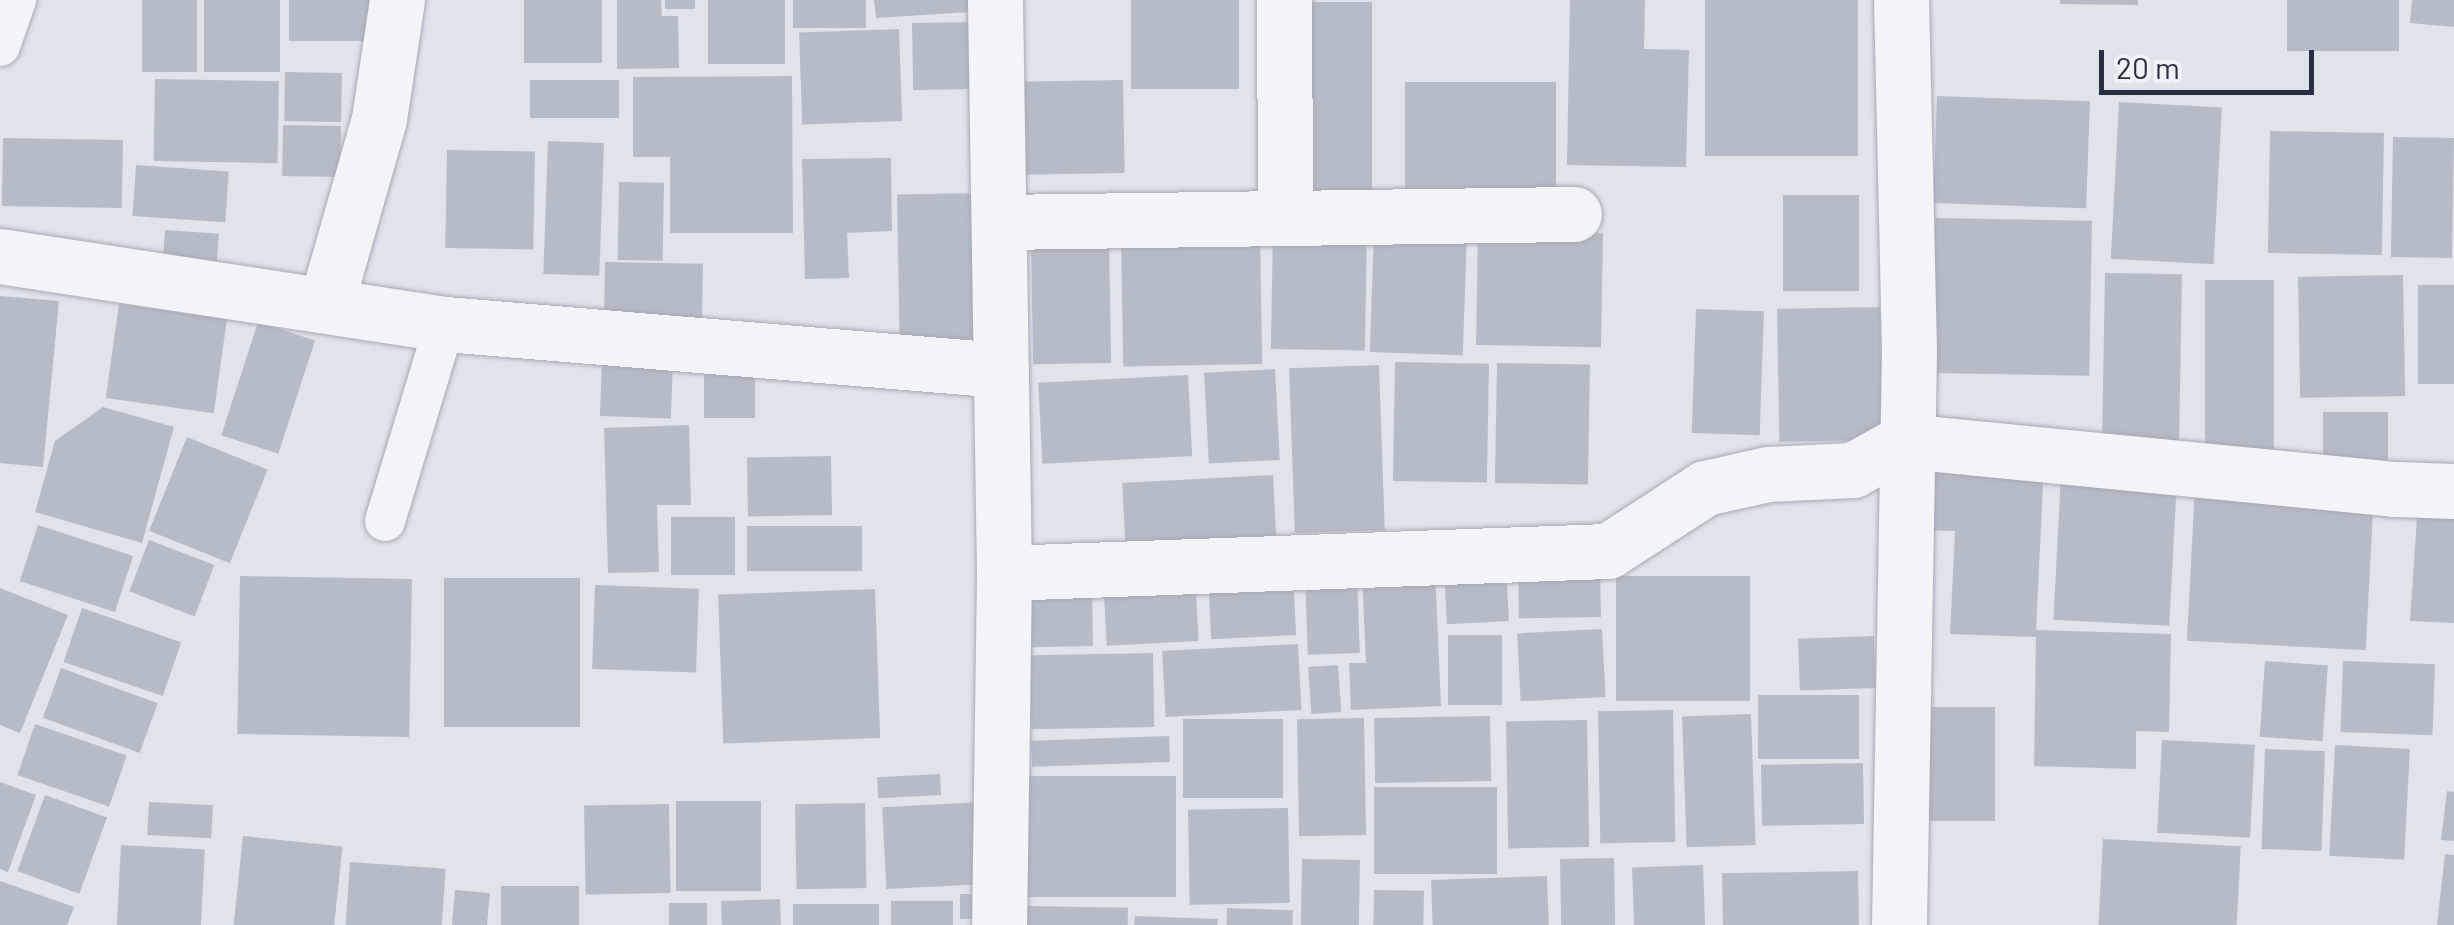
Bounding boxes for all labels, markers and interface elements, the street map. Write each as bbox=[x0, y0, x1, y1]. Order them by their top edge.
scale bar bbox=[2104, 30, 2319, 92]
text: 20 m bbox=[2116, 49, 2180, 85]

